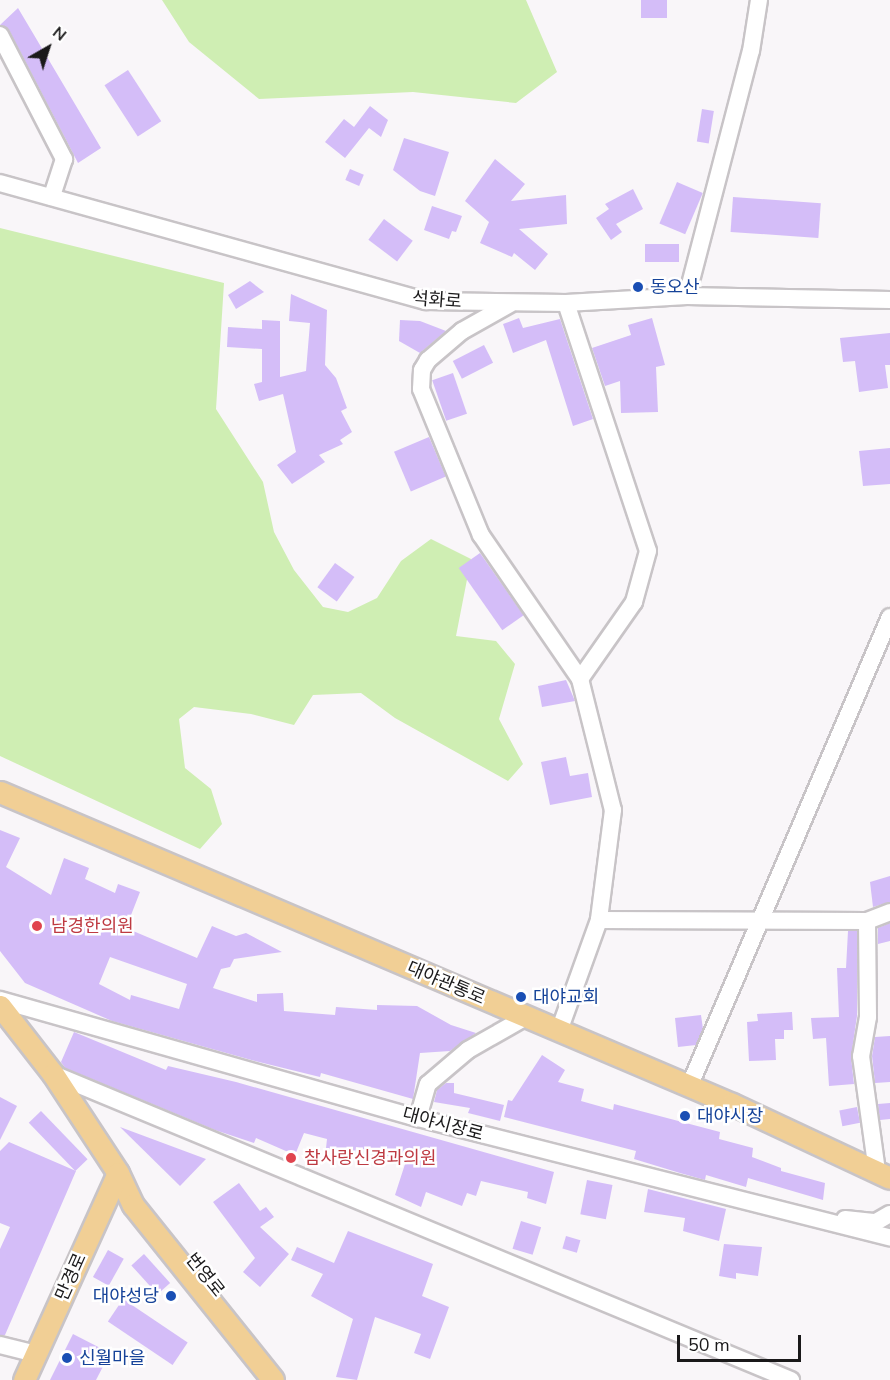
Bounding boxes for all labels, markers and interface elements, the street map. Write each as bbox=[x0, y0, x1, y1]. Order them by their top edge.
north arrow bbox=[18, 18, 78, 78]
text: N bbox=[48, 22, 71, 46]
place label: 동오산 bbox=[650, 276, 700, 298]
marker: 동오산 bbox=[631, 280, 645, 294]
street label: 석화로 bbox=[411, 287, 463, 313]
place label: 남경한의원 bbox=[51, 915, 134, 937]
marker: 남경한의원 bbox=[28, 917, 46, 935]
street label: 대야관통로 bbox=[404, 957, 488, 1009]
place label: 대야교회 bbox=[533, 986, 599, 1008]
marker: 대야교회 bbox=[514, 990, 528, 1004]
street label: 대야시장로 bbox=[400, 1103, 486, 1145]
place label: 대야시장 bbox=[697, 1105, 763, 1127]
marker: 대야시장 bbox=[678, 1109, 692, 1123]
place label: 참사랑신경과의원 bbox=[304, 1147, 436, 1169]
marker: 참사랑신경과의원 bbox=[282, 1149, 300, 1167]
street label: 번영로 bbox=[181, 1249, 229, 1301]
street label: 만경로 bbox=[51, 1250, 91, 1304]
place label: 대야성당 bbox=[93, 1285, 159, 1307]
marker: 대야성당 bbox=[164, 1289, 178, 1303]
scale bar bbox=[680, 1323, 804, 1361]
text: 50 m bbox=[688, 1333, 730, 1357]
place label: 신월마을 bbox=[79, 1347, 145, 1369]
marker: 신월마을 bbox=[60, 1351, 74, 1365]

